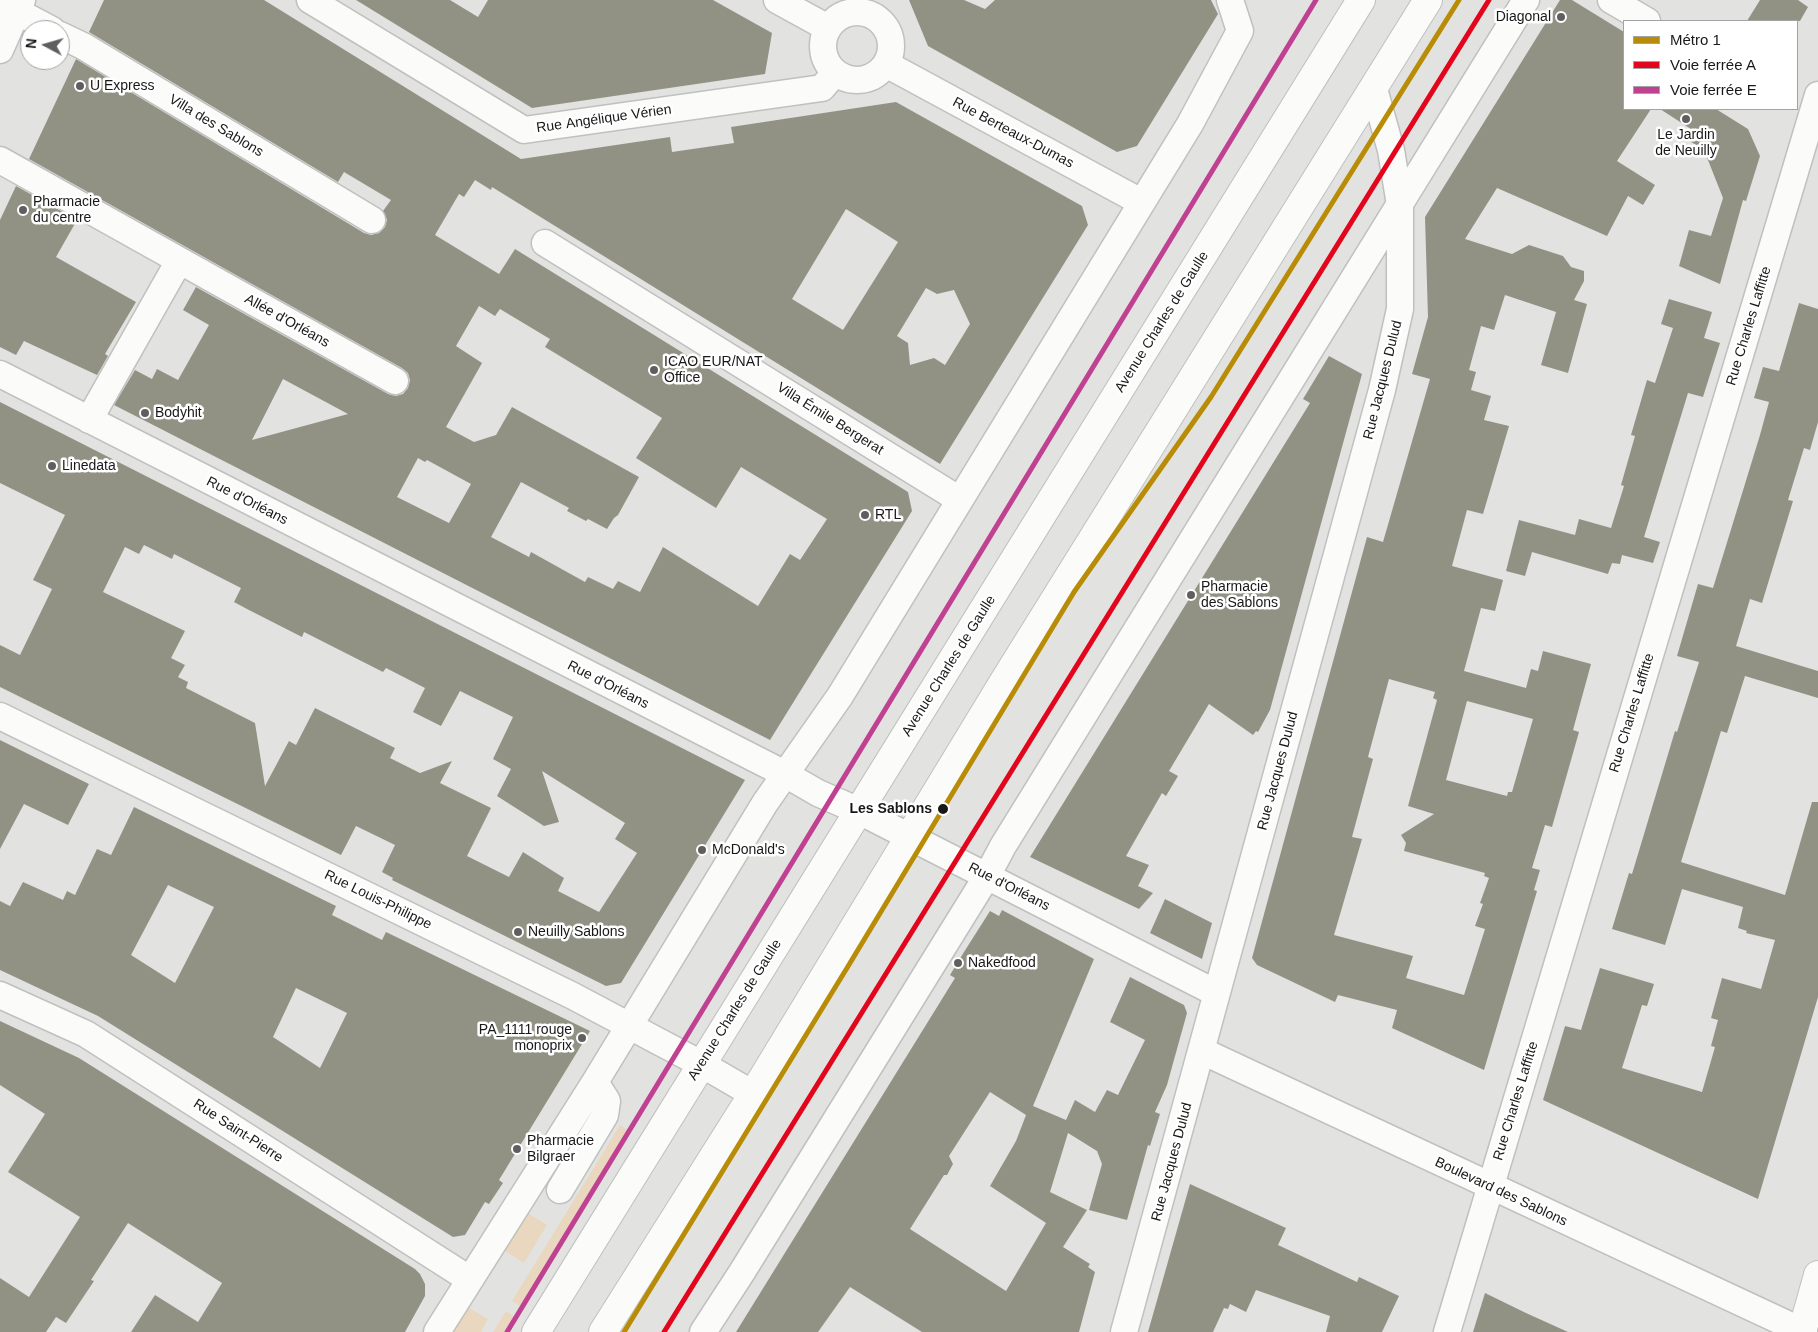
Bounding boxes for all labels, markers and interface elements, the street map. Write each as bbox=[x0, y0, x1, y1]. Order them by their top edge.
place label: Diagonal bbox=[1496, 9, 1551, 25]
marker: Diagonal bbox=[1555, 11, 1567, 23]
north arrow bbox=[20, 20, 70, 70]
legend bbox=[1623, 20, 1798, 110]
text: Métro 1 bbox=[1670, 31, 1721, 48]
text: N bbox=[23, 38, 40, 49]
text: Voie ferrée A bbox=[1670, 56, 1756, 73]
place label: U Express bbox=[90, 78, 155, 94]
marker: U Express bbox=[74, 80, 86, 92]
text: Voie ferrée E bbox=[1670, 81, 1757, 98]
street label: Villa des Sablons bbox=[166, 91, 266, 161]
street label: Rue Berteaux-Dumas bbox=[950, 94, 1076, 172]
street label: Rue Angélique Vérien bbox=[535, 101, 673, 137]
marker: Le Jardin de Neuilly bbox=[1680, 113, 1692, 125]
place label: Le Jardin de Neuilly bbox=[1655, 127, 1717, 160]
place label: Pharmacie du centre bbox=[33, 194, 100, 226]
marker: Pharmacie du centre bbox=[17, 204, 29, 216]
street label: Avenue Charles de Gaulle bbox=[1112, 248, 1212, 396]
street label: Rue Charles Laffitte bbox=[1723, 265, 1775, 387]
street label: Allée d'Orléans bbox=[242, 291, 332, 351]
street label: Rue Jacques Dulud bbox=[1360, 319, 1406, 441]
place label: ICAO EUR/NAT Office bbox=[664, 354, 763, 387]
marker: ICAO EUR/NAT Office bbox=[648, 364, 660, 376]
street label: Villa Émile Bergerat bbox=[774, 379, 886, 459]
place label: Bodyhit bbox=[155, 405, 202, 421]
marker: Bodyhit bbox=[139, 407, 151, 419]
place label: Linedata bbox=[62, 458, 116, 474]
marker: Linedata bbox=[46, 460, 58, 472]
street label: Rue d'Orléans bbox=[204, 473, 290, 529]
place label: RTL bbox=[875, 507, 901, 523]
marker: RTL bbox=[859, 509, 871, 521]
place label: Pharmacie des Sablons bbox=[1201, 579, 1278, 612]
marker: Pharmacie des Sablons bbox=[1185, 589, 1197, 601]
street label: Avenue Charles de Gaulle bbox=[899, 592, 999, 740]
street label: Rue Charles Laffitte bbox=[1606, 652, 1658, 774]
street label: Rue d'Orléans bbox=[565, 657, 651, 713]
street label: Rue Jacques Dulud bbox=[1254, 710, 1302, 832]
place label: Les Sablons bbox=[850, 801, 932, 817]
marker: Les Sablons bbox=[936, 802, 950, 816]
place label: McDonald's bbox=[712, 842, 785, 858]
marker: McDonald's bbox=[696, 844, 708, 856]
street label: Rue d'Orléans bbox=[966, 859, 1052, 915]
street label: Rue Louis-Philippe bbox=[322, 867, 434, 933]
place label: Neuilly Sablons bbox=[528, 924, 624, 940]
marker: Neuilly Sablons bbox=[512, 926, 524, 938]
street label: Avenue Charles de Gaulle bbox=[685, 936, 785, 1084]
place label: Nakedfood bbox=[968, 955, 1036, 971]
marker: Nakedfood bbox=[952, 957, 964, 969]
place label: PA_1111 rouge monoprix bbox=[479, 1022, 572, 1054]
marker: PA_1111 rouge monoprix bbox=[576, 1032, 588, 1044]
street label: Rue Charles Laffitte bbox=[1490, 1040, 1542, 1162]
street label: Rue Saint-Pierre bbox=[190, 1096, 286, 1166]
street label: Rue Jacques Dulud bbox=[1148, 1101, 1196, 1223]
place label: Pharmacie Bilgraer bbox=[527, 1133, 594, 1166]
marker: Pharmacie Bilgraer bbox=[511, 1143, 523, 1155]
street label: Boulevard des Sablons bbox=[1432, 1154, 1570, 1230]

